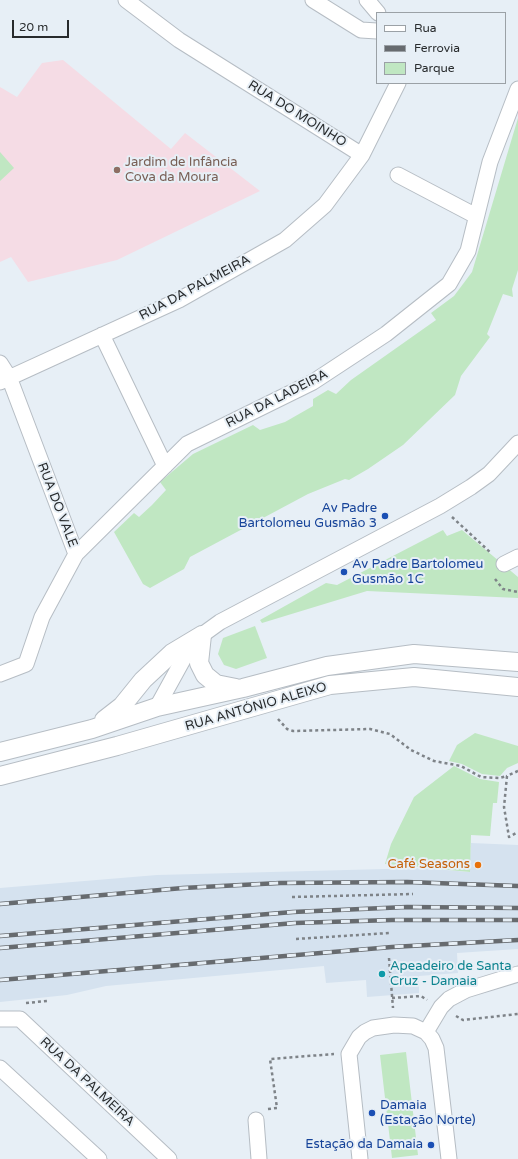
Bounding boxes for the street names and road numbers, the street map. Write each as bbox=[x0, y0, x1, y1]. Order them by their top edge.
street label: RUA DO MOINHO bbox=[245, 77, 349, 151]
street label: RUA DA PALMEIRA bbox=[137, 252, 253, 324]
street label: RUA DA LADEIRA bbox=[223, 367, 331, 431]
street label: RUA DO VALE bbox=[34, 460, 80, 550]
street label: RUA ANTÓNIO ALEIXO bbox=[183, 679, 329, 735]
street label: RUA DA PALMEIRA bbox=[37, 1034, 137, 1130]

